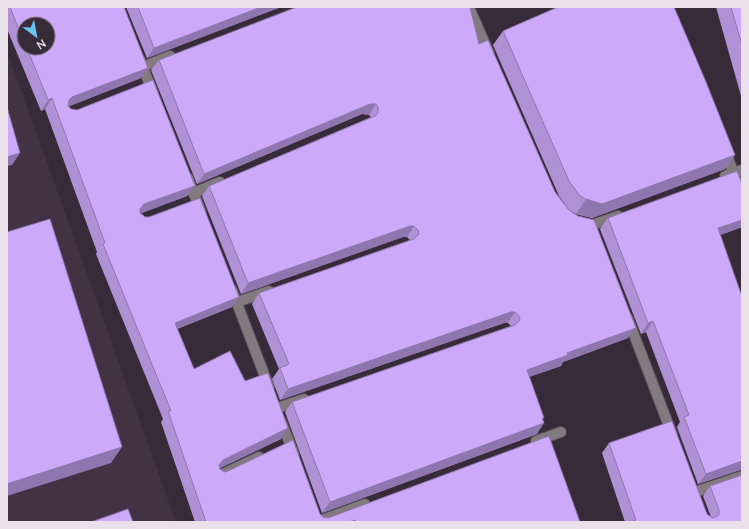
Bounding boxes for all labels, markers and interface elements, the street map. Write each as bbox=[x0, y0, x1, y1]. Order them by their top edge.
north arrow bbox=[16, 16, 56, 56]
text: N bbox=[35, 37, 49, 53]

